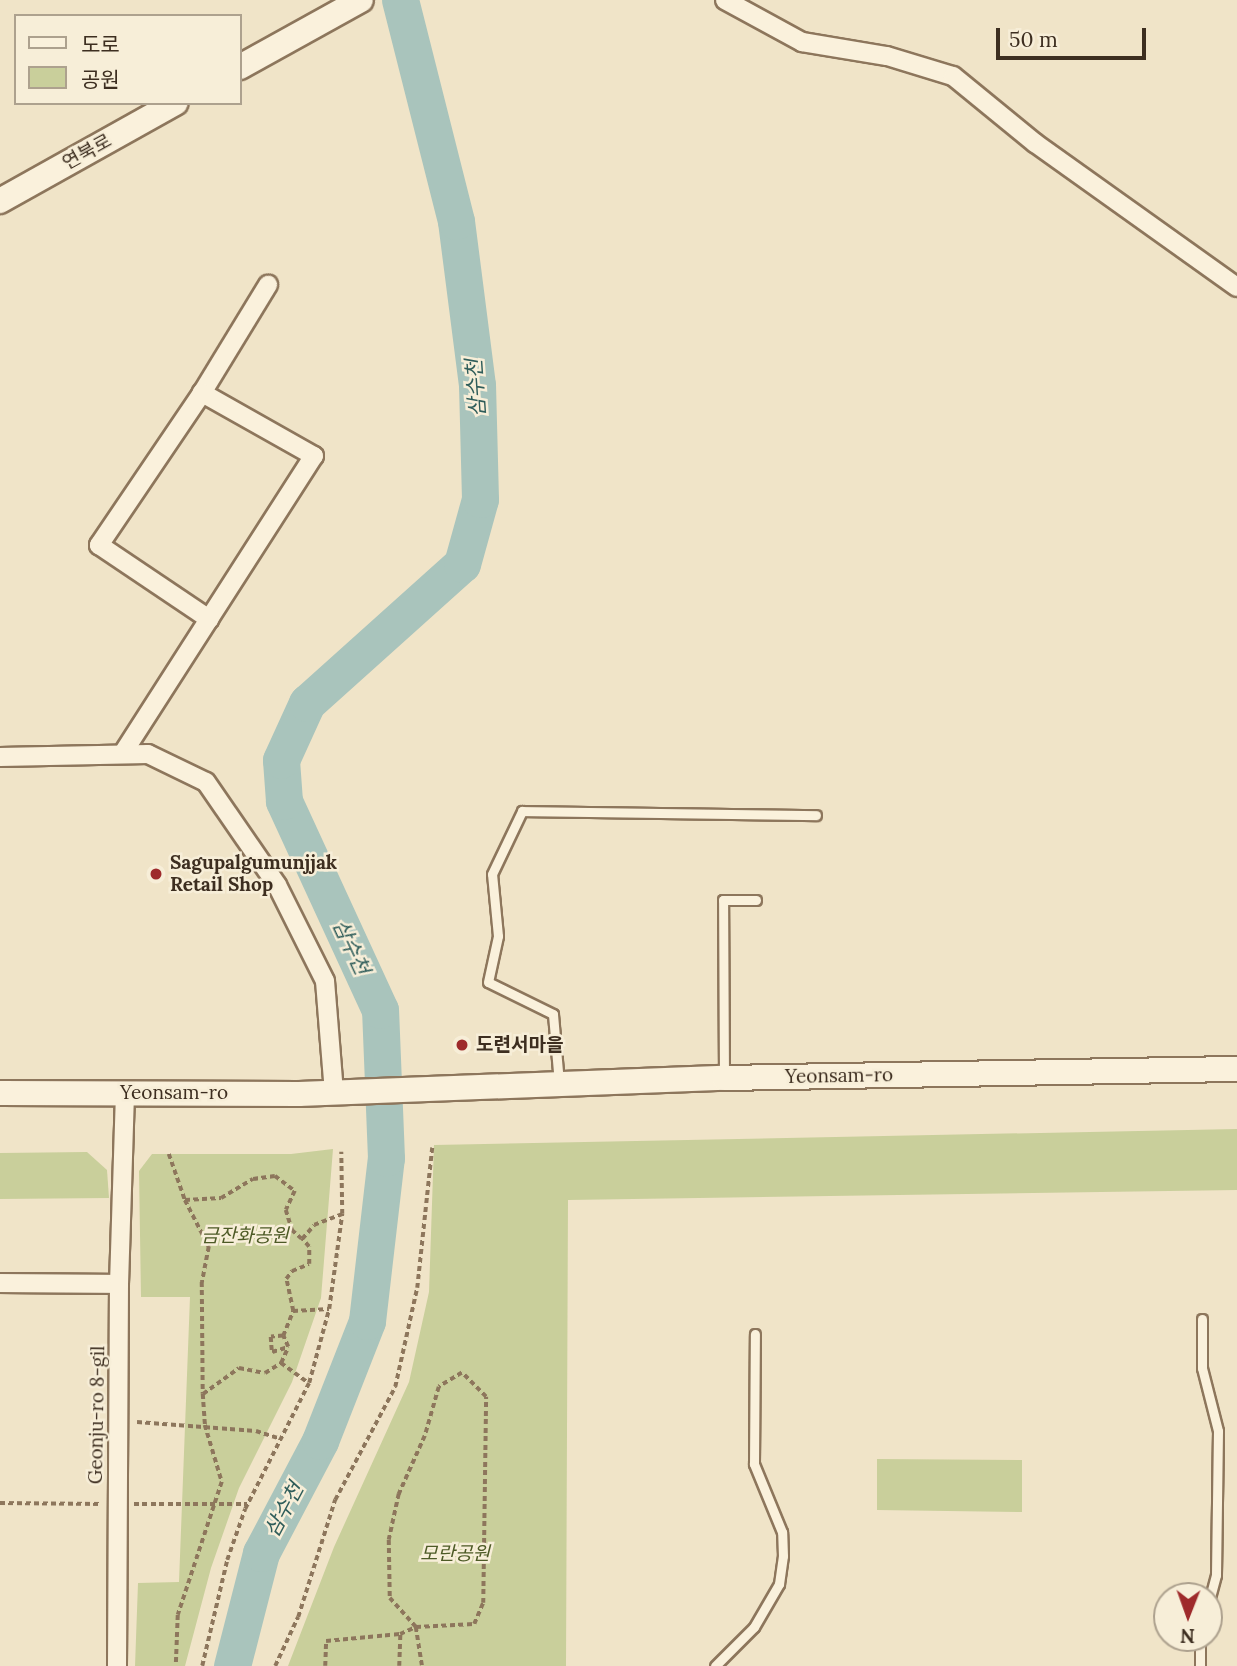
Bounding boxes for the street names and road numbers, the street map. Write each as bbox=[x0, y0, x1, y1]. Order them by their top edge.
street label: 연북로 bbox=[59, 129, 115, 175]
street label: Yeonsam-ro bbox=[785, 1064, 893, 1088]
street label: Yeonsam-ro bbox=[120, 1082, 228, 1104]
street label: Geonju-ro 8-gil bbox=[84, 1346, 110, 1484]

